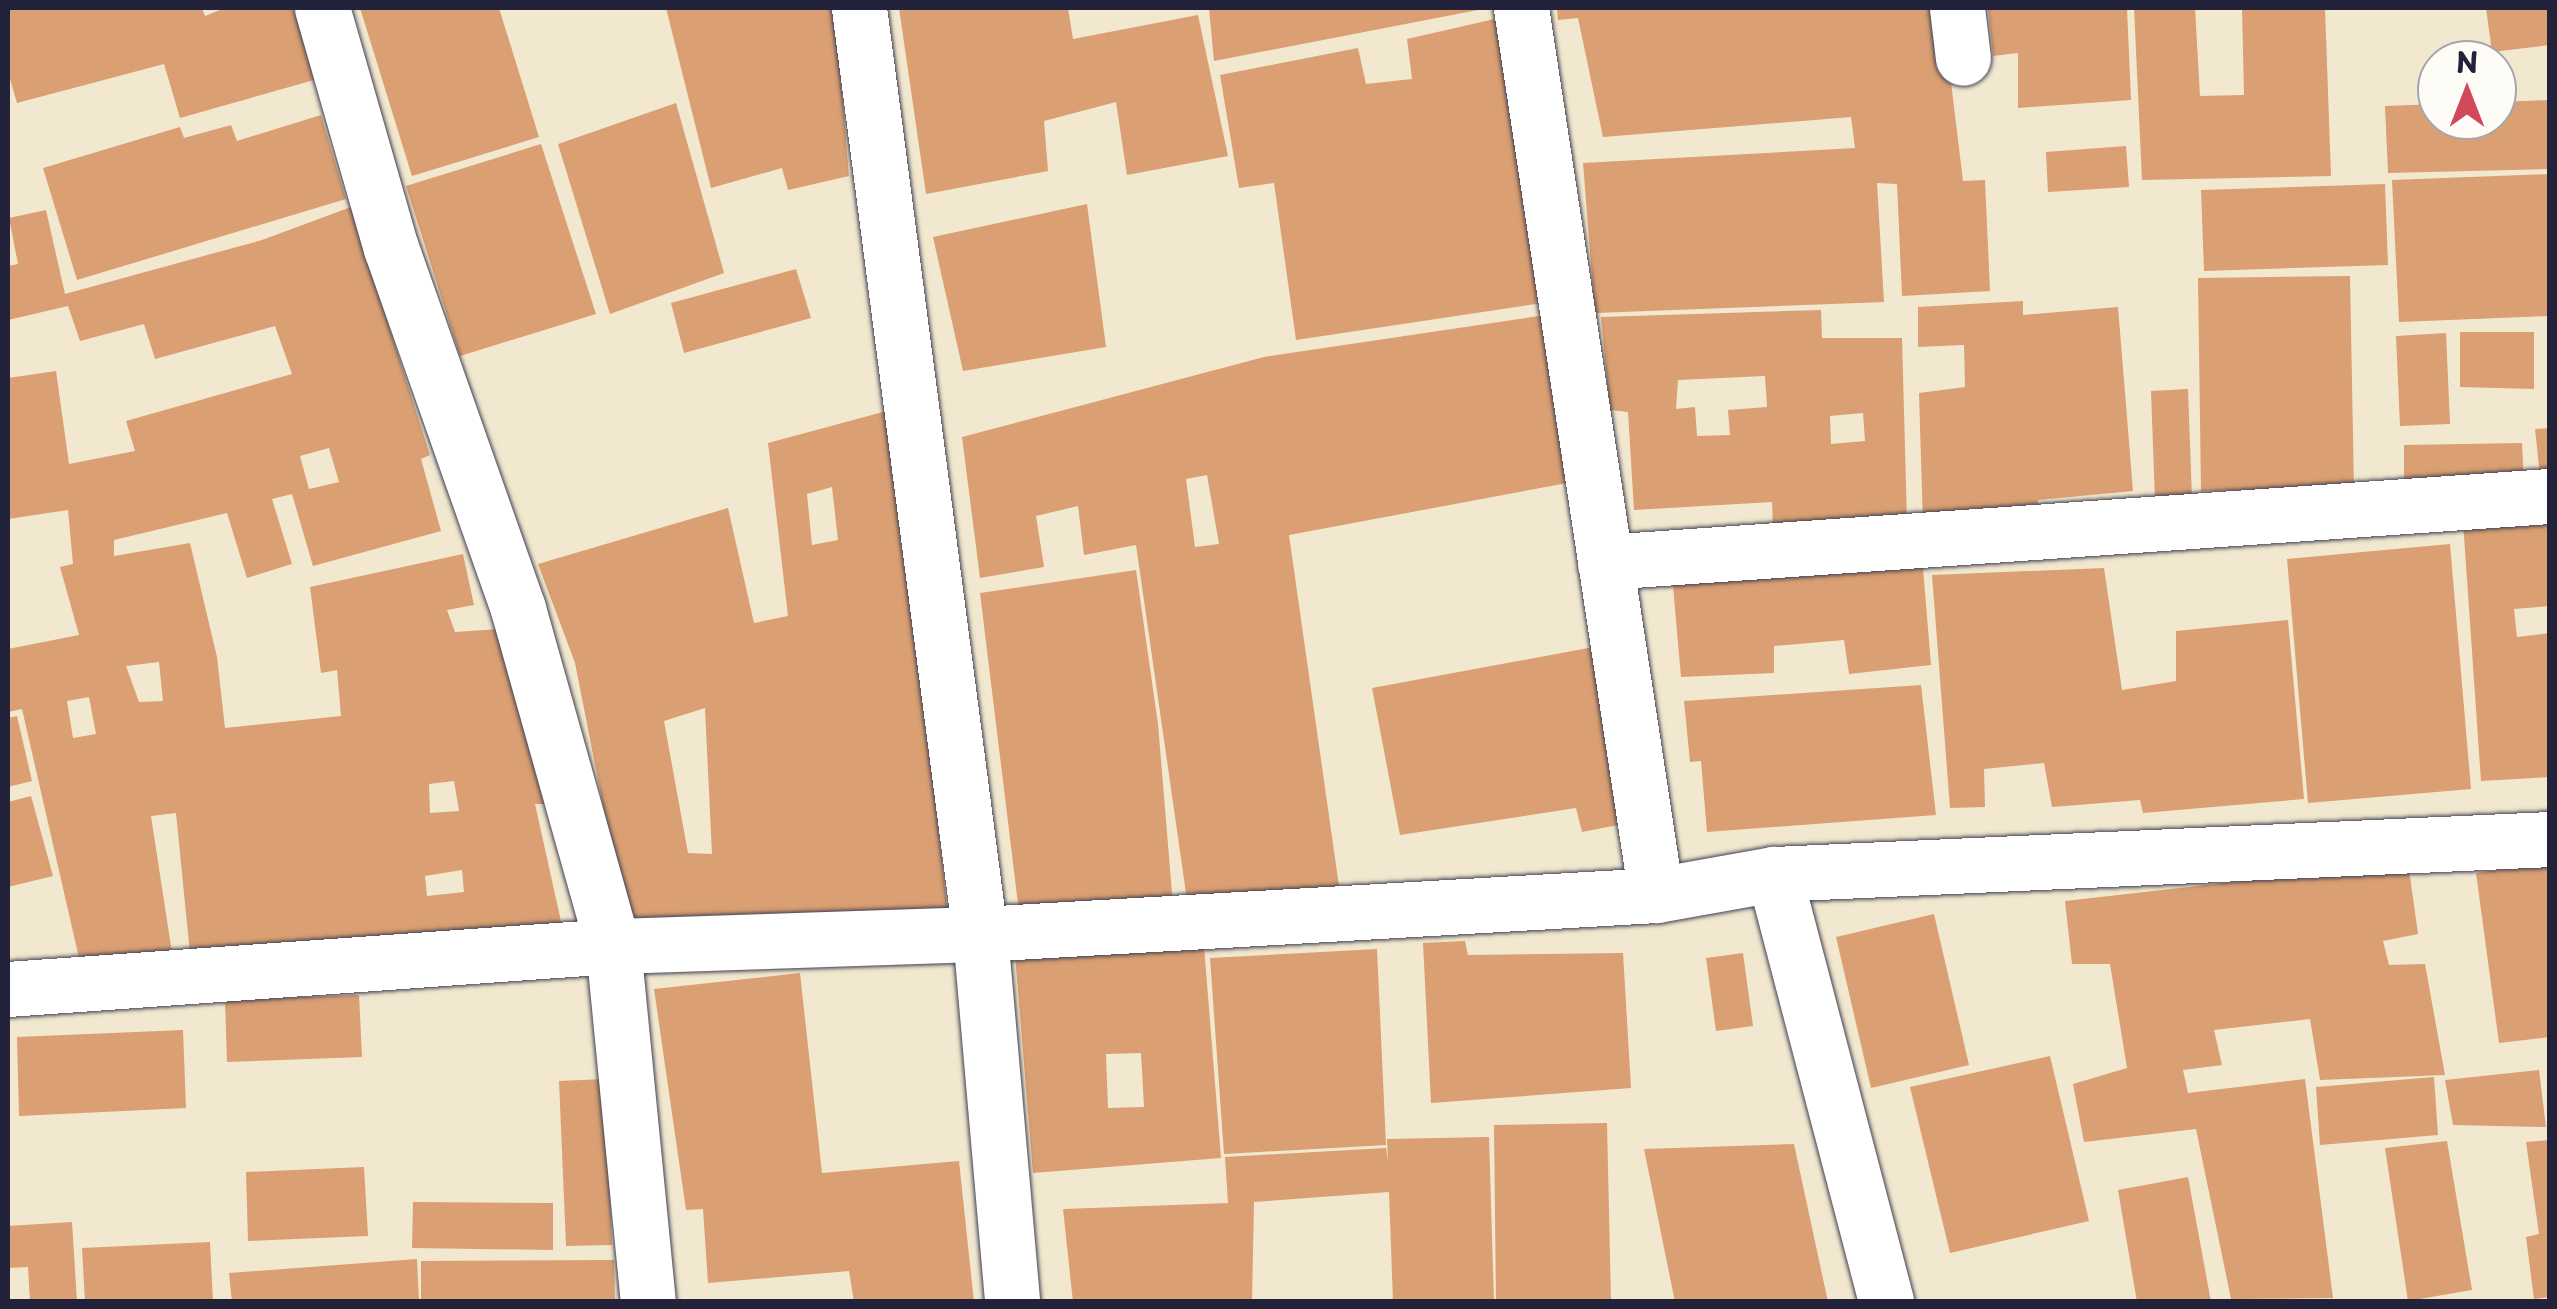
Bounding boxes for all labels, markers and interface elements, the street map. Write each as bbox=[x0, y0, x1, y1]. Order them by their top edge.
north arrow bbox=[2417, 40, 2517, 140]
text: N bbox=[2456, 40, 2478, 83]

